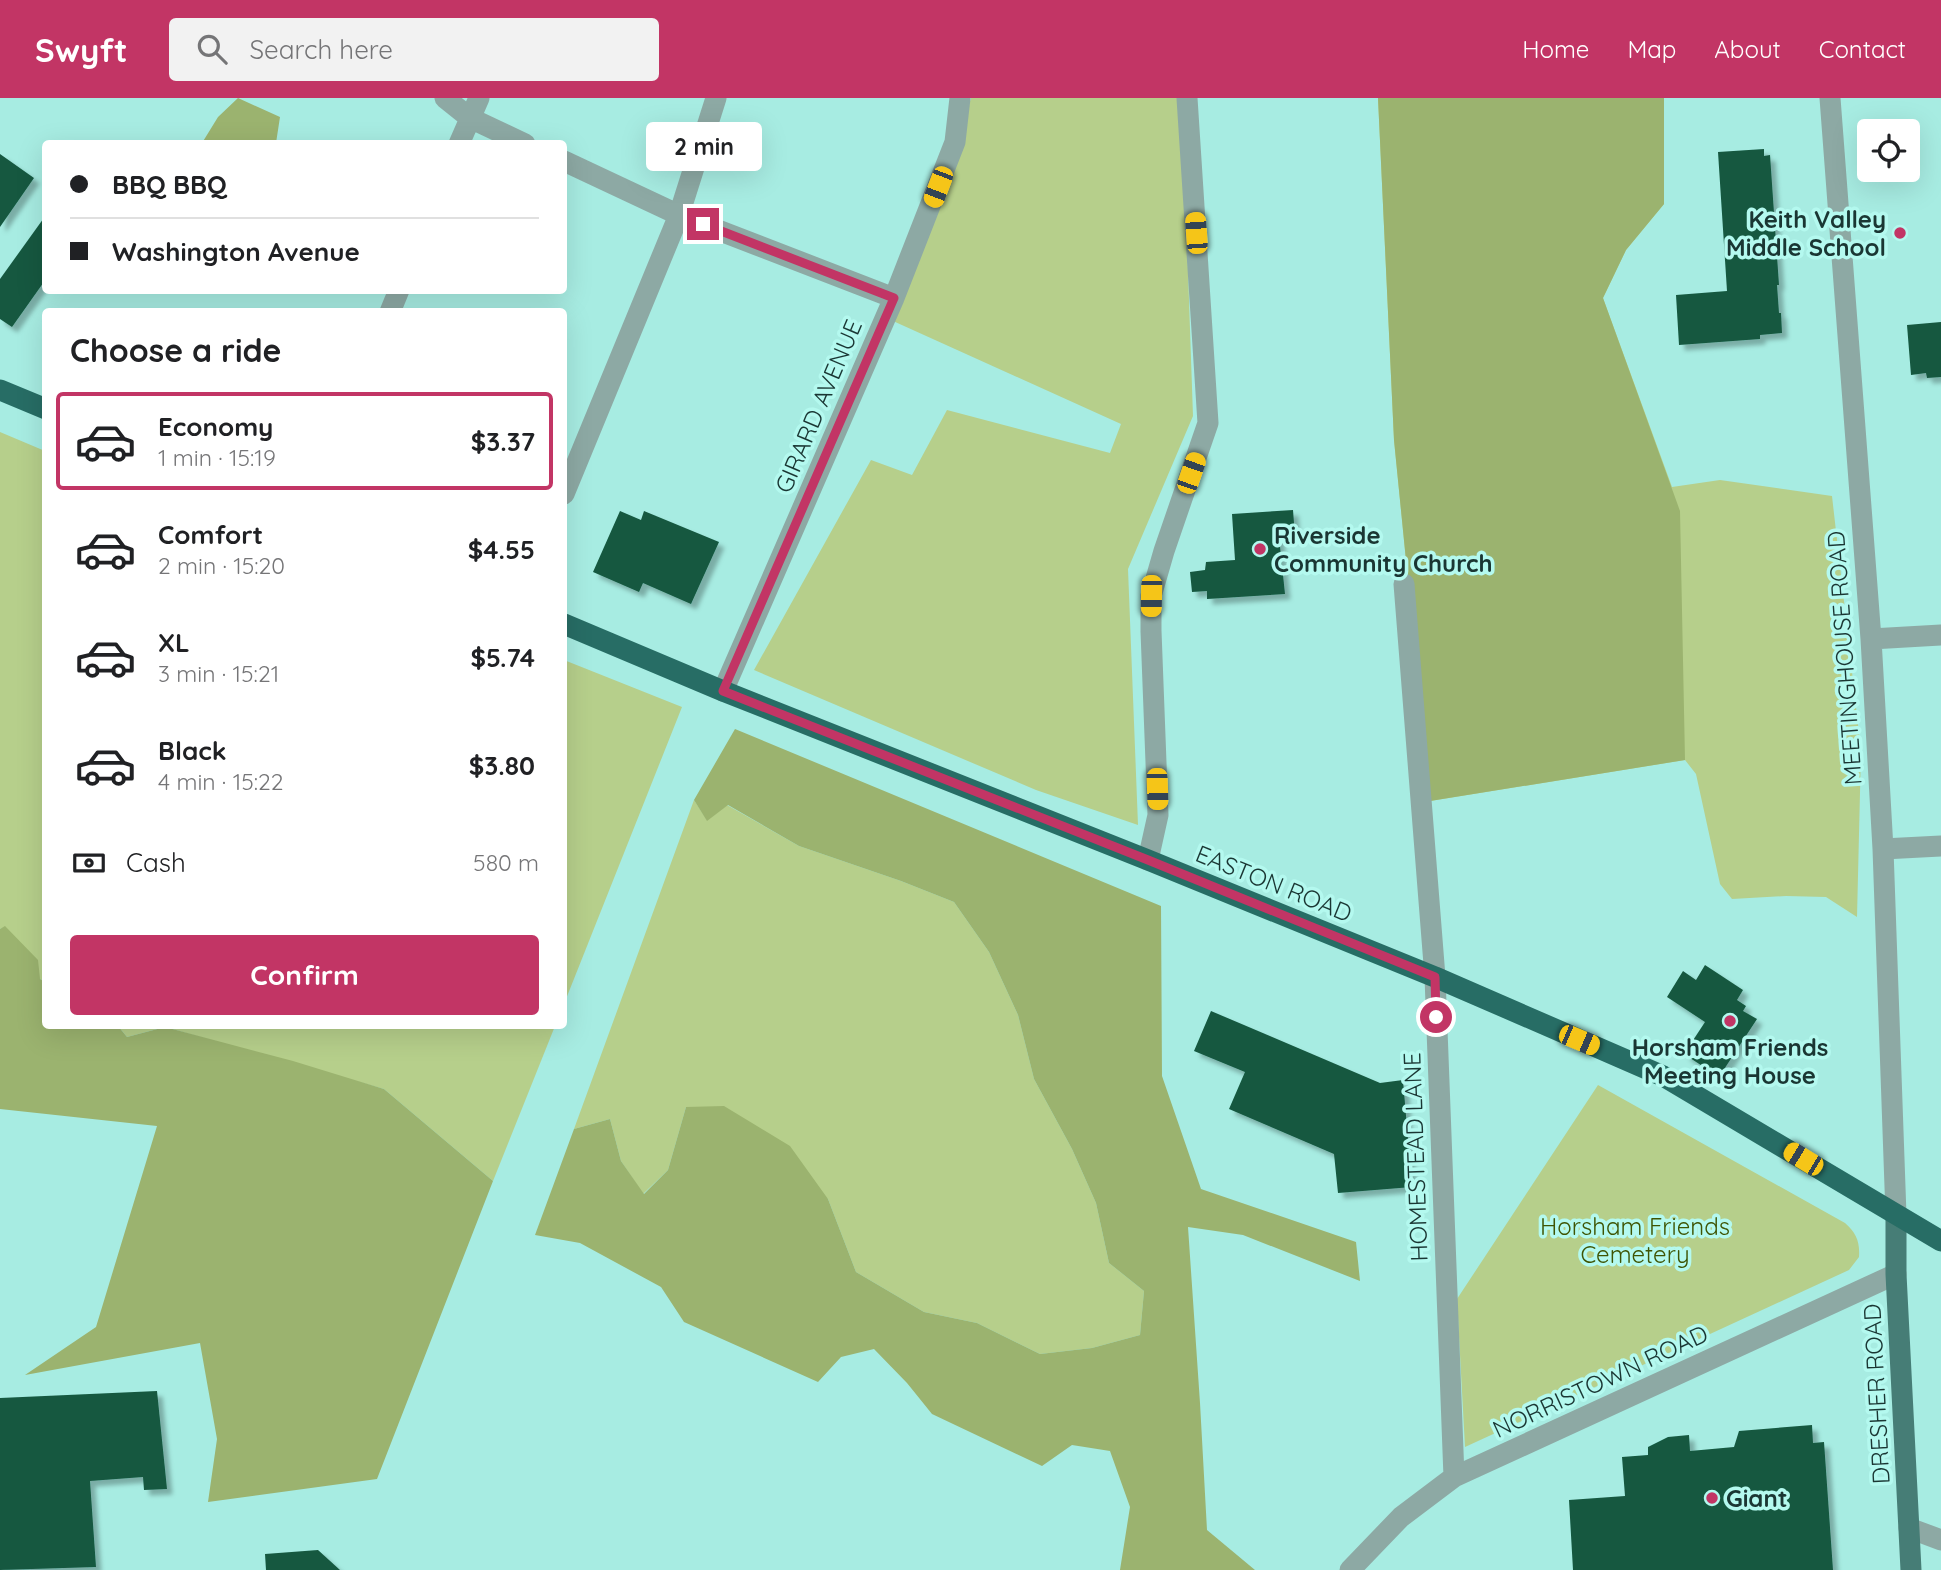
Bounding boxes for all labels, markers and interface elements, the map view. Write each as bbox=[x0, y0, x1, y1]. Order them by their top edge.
search box bbox=[169, 18, 659, 81]
text: Swyft bbox=[35, 29, 127, 70]
icon: search bbox=[193, 30, 231, 68]
text: Search here bbox=[249, 33, 393, 66]
text: Home bbox=[1522, 34, 1589, 64]
text: Map bbox=[1627, 34, 1676, 64]
text: About bbox=[1714, 34, 1781, 64]
text: Contact bbox=[1819, 34, 1906, 64]
map controls bbox=[1857, 119, 1920, 182]
button: locate bbox=[1857, 119, 1920, 182]
callout: 2 min bbox=[645, 122, 761, 172]
text: 2 min bbox=[674, 132, 734, 161]
car bbox=[921, 164, 956, 210]
text: BBQ BBQ bbox=[112, 168, 227, 201]
place label: Keith Valley Middle School bbox=[1726, 204, 1886, 262]
route end bbox=[687, 208, 719, 240]
car bbox=[1185, 211, 1208, 255]
marker: Keith Valley Middle School bbox=[1892, 225, 1908, 241]
text: Washington Avenue bbox=[112, 235, 360, 268]
street label: GIRARD AVENUE bbox=[768, 315, 868, 497]
text: Choose a ride bbox=[70, 330, 282, 370]
icon: car bbox=[74, 410, 137, 473]
text: Economy bbox=[158, 410, 273, 443]
text: $3.37 bbox=[471, 425, 535, 458]
text: 1 min · 15:19 bbox=[158, 443, 276, 472]
car bbox=[1175, 450, 1208, 496]
icon: car bbox=[74, 518, 137, 581]
text: Comfort bbox=[158, 518, 263, 551]
place label: Riverside Community Church bbox=[1274, 520, 1493, 578]
street label: MEETINGHOUSE ROAD bbox=[1820, 530, 1868, 786]
text: $4.55 bbox=[468, 533, 535, 566]
marker: Riverside Community Church bbox=[1252, 541, 1268, 557]
text: 2 min · 15:20 bbox=[158, 551, 285, 580]
car bbox=[1141, 575, 1162, 617]
icon: car bbox=[74, 626, 137, 689]
text: XL bbox=[158, 626, 190, 659]
text: $5.74 bbox=[471, 641, 535, 674]
text: 3 min · 15:21 bbox=[158, 659, 279, 688]
icon: car bbox=[74, 734, 137, 797]
text: Black bbox=[158, 734, 227, 767]
text: $3.80 bbox=[469, 749, 535, 782]
text: 4 min · 15:22 bbox=[158, 767, 283, 796]
car bbox=[1146, 768, 1169, 810]
street label: EASTON ROAD bbox=[1191, 838, 1357, 928]
icon: cash bbox=[70, 844, 108, 882]
text: Cash bbox=[126, 846, 186, 879]
text: 580 m bbox=[473, 848, 539, 877]
button: Confirm bbox=[70, 935, 539, 1015]
route start bbox=[1420, 1001, 1452, 1033]
marker: Horsham Friends Meeting House bbox=[1722, 1013, 1738, 1029]
car bbox=[1556, 1022, 1603, 1058]
place label: Horsham Friends Meeting House bbox=[1632, 1032, 1828, 1090]
street label: HOMESTEAD LANE bbox=[1396, 1052, 1434, 1262]
car bbox=[1780, 1139, 1827, 1179]
park label: Horsham Friends Cemetery bbox=[1540, 1211, 1730, 1269]
street label: DRESHER ROAD bbox=[1856, 1303, 1896, 1485]
street label: NORRISTOWN ROAD bbox=[1488, 1318, 1712, 1444]
place label: Giant bbox=[1726, 1483, 1788, 1513]
marker: Giant bbox=[1704, 1490, 1720, 1506]

